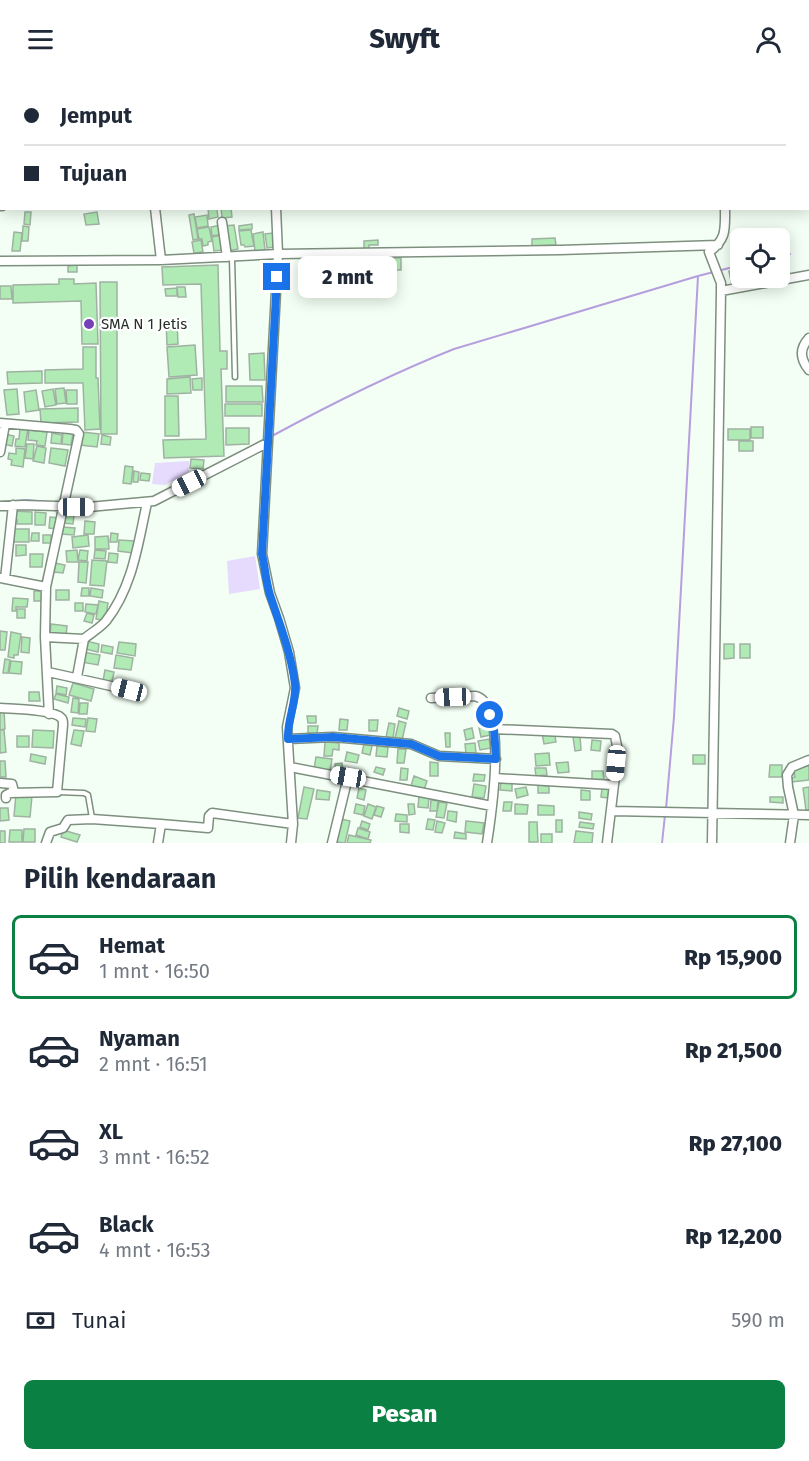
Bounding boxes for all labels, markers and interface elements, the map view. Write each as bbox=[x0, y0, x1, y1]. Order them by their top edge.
icon: menu bbox=[24, 23, 57, 56]
text: Swyft bbox=[369, 23, 440, 55]
icon: person bbox=[752, 23, 785, 56]
text: Jemput bbox=[60, 102, 132, 129]
text: Tujuan bbox=[60, 160, 127, 187]
map controls bbox=[730, 228, 790, 288]
button: locate bbox=[730, 228, 790, 288]
callout: 2 mnt bbox=[298, 256, 397, 298]
route end bbox=[263, 263, 290, 290]
text: 2 mnt bbox=[322, 265, 373, 289]
place label: SMA N 1 Jetis bbox=[101, 315, 187, 333]
marker: SMA N 1 Jetis bbox=[82, 317, 96, 331]
car bbox=[169, 467, 209, 499]
car bbox=[58, 498, 94, 516]
car bbox=[109, 677, 149, 703]
car bbox=[435, 687, 471, 707]
route start bbox=[476, 701, 503, 728]
car bbox=[605, 744, 627, 782]
car bbox=[329, 765, 367, 789]
text: Pilih kendaraan bbox=[24, 863, 216, 895]
icon: car bbox=[27, 930, 81, 984]
text: Hemat bbox=[99, 932, 165, 959]
text: Rp 15,900 bbox=[684, 944, 782, 971]
text: 1 mnt · 16:50 bbox=[99, 959, 210, 983]
icon: car bbox=[27, 1023, 81, 1077]
text: Nyaman bbox=[99, 1025, 180, 1052]
text: Rp 21,500 bbox=[685, 1037, 782, 1064]
text: 2 mnt · 16:51 bbox=[99, 1052, 208, 1076]
icon: car bbox=[27, 1116, 81, 1170]
text: XL bbox=[99, 1118, 123, 1145]
text: Rp 27,100 bbox=[689, 1130, 782, 1157]
text: 3 mnt · 16:52 bbox=[99, 1145, 210, 1169]
icon: car bbox=[27, 1209, 81, 1263]
text: Black bbox=[99, 1211, 154, 1238]
text: Rp 12,200 bbox=[685, 1223, 782, 1250]
text: 4 mnt · 16:53 bbox=[99, 1238, 210, 1262]
icon: cash bbox=[24, 1304, 57, 1337]
text: Tunai bbox=[72, 1307, 126, 1334]
text: 590 m bbox=[731, 1308, 785, 1332]
button: Pesan bbox=[24, 1380, 785, 1449]

